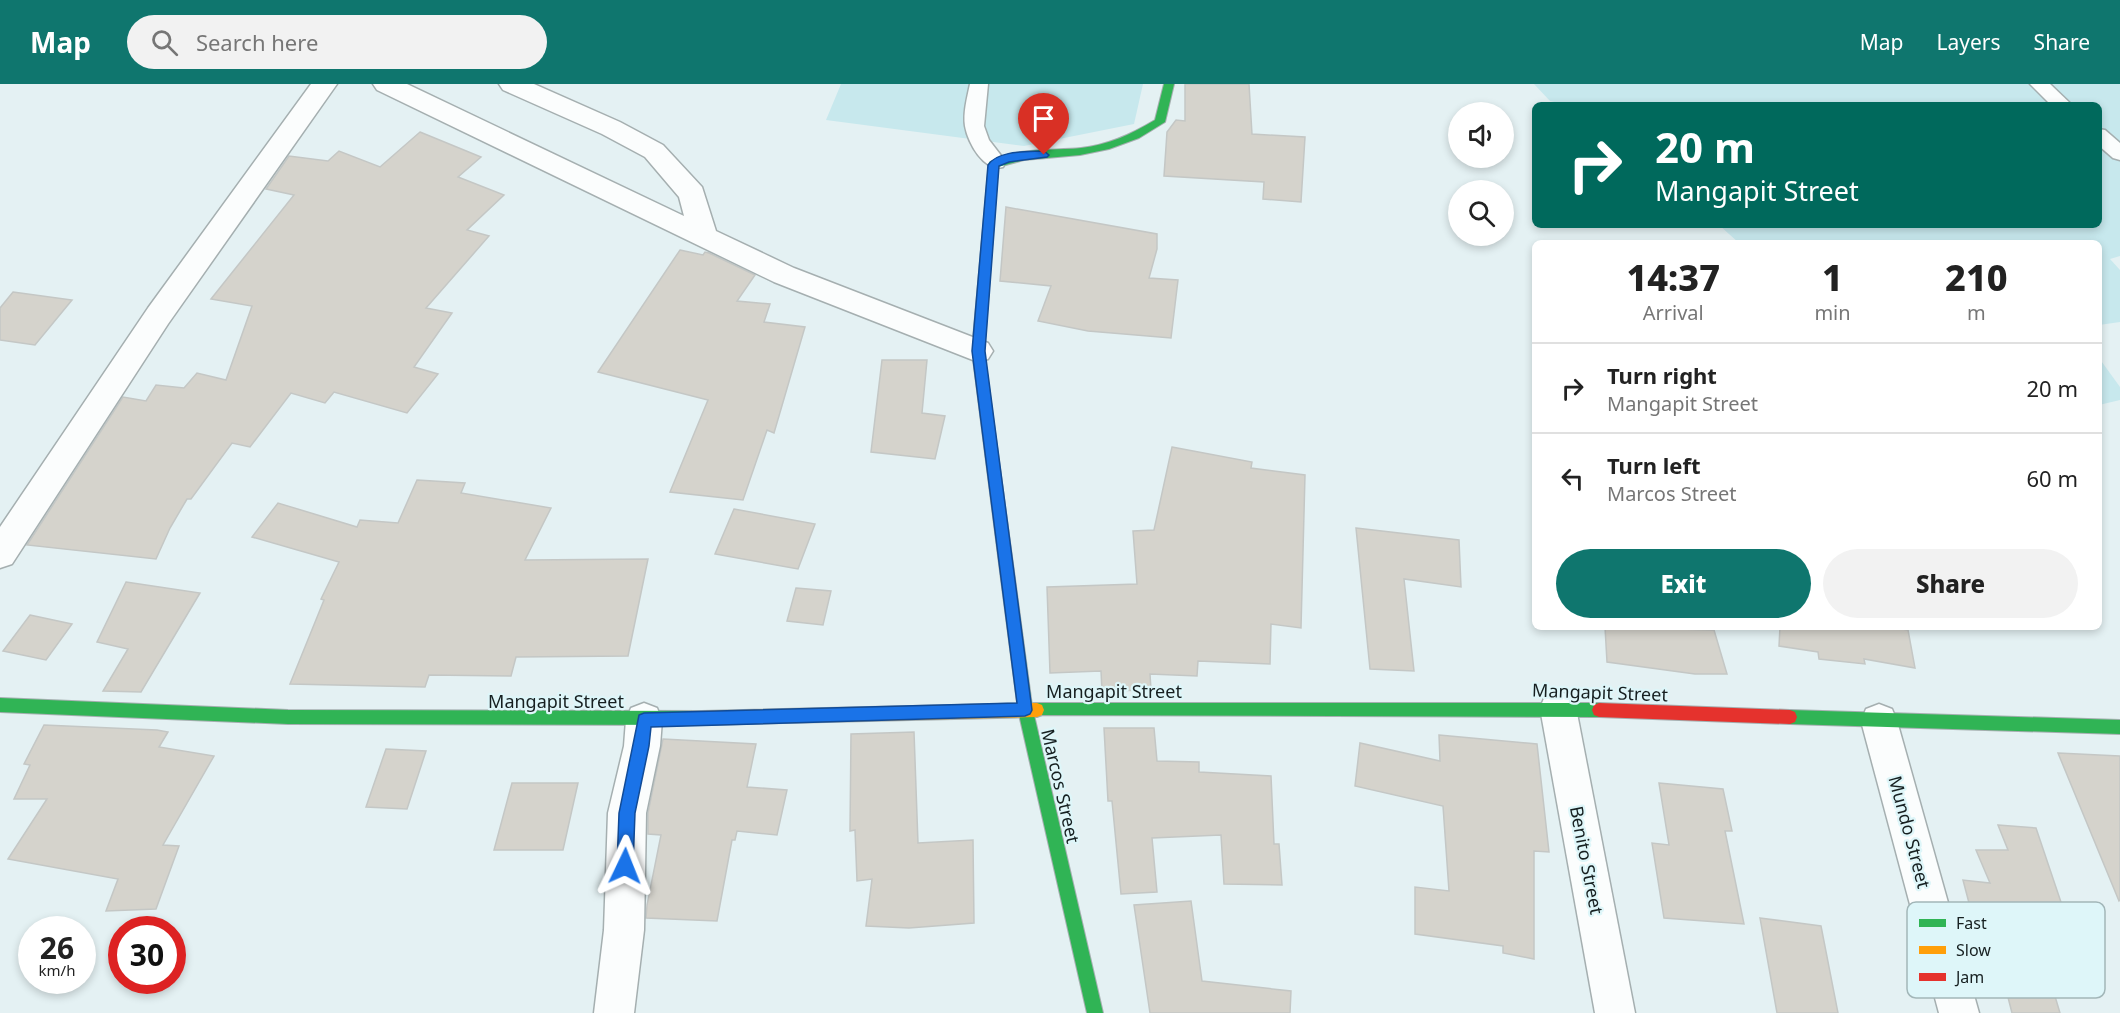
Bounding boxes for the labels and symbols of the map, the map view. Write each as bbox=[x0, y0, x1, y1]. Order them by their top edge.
pin bbox=[1018, 93, 1069, 155]
street label: Mangapit Street bbox=[1532, 678, 1669, 706]
street label: Mangapit Street bbox=[1046, 679, 1182, 703]
street label: Mangapit Street bbox=[488, 689, 624, 713]
street label: Marcos Street bbox=[1036, 726, 1086, 846]
street label: Mundo Street bbox=[1883, 773, 1937, 891]
street label: Benito Street bbox=[1565, 804, 1609, 917]
position arrow bbox=[593, 834, 657, 898]
legend bbox=[1907, 902, 2105, 998]
text: Fast bbox=[1956, 912, 1987, 934]
speed limit sign: 30 bbox=[108, 916, 186, 994]
text: Slow bbox=[1956, 939, 1991, 961]
text: Jam bbox=[1954, 966, 1984, 988]

